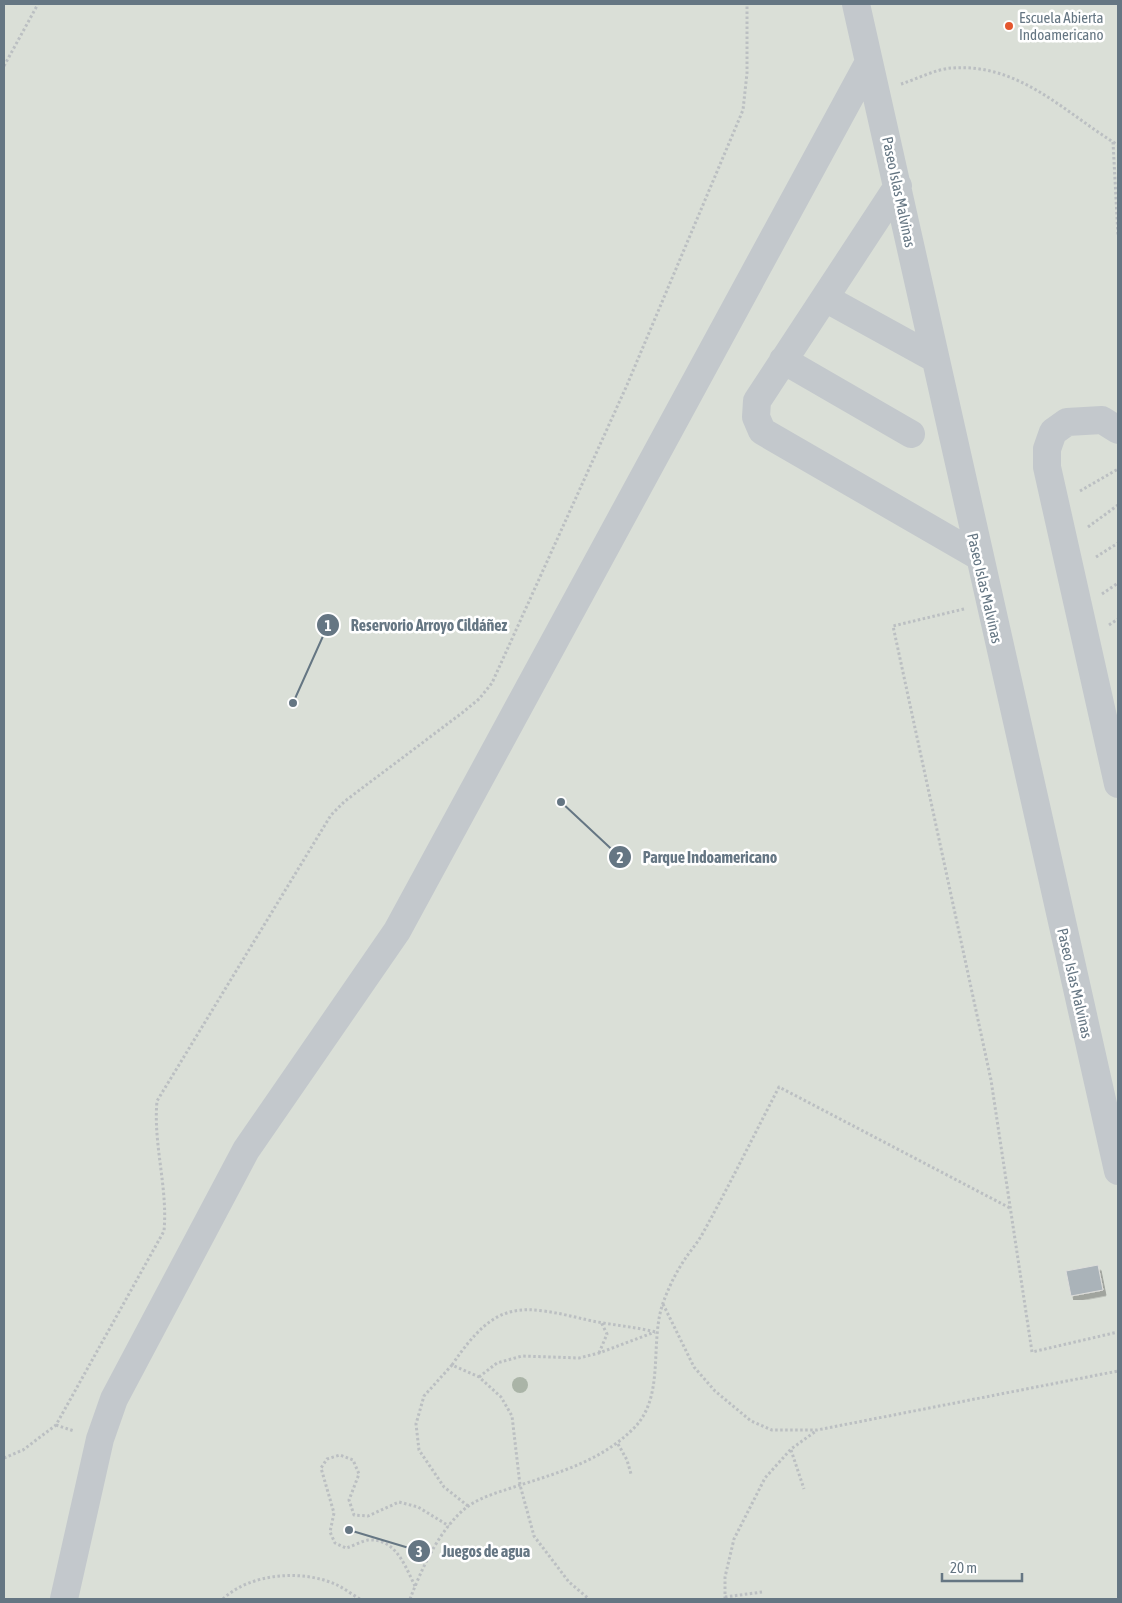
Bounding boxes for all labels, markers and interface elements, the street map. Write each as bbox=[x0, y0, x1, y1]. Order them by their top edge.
place label: Escuela Abierta Indoamericano bbox=[1019, 9, 1104, 43]
marker: Escuela Abierta Indoamericano bbox=[1003, 20, 1015, 32]
street label: Paseo Islas Malvinas bbox=[879, 135, 919, 249]
street label: Paseo Islas Malvinas bbox=[964, 531, 1006, 645]
callout: Reservorio Arroyo Cildáñez bbox=[315, 610, 517, 641]
text: Reservorio Arroyo Cildáñez bbox=[351, 616, 507, 634]
text: 1 bbox=[324, 617, 332, 634]
callout: Parque Indoamericano bbox=[608, 842, 787, 873]
text: Parque Indoamericano bbox=[643, 848, 778, 866]
text: 2 bbox=[616, 849, 624, 866]
street label: Paseo Islas Malvinas bbox=[1054, 926, 1096, 1040]
callout: Juegos de agua bbox=[407, 1536, 540, 1567]
text: Juegos de agua bbox=[441, 1542, 530, 1560]
text: 3 bbox=[415, 1543, 423, 1560]
scale bar bbox=[942, 1550, 1022, 1582]
text: 20 m bbox=[950, 1559, 977, 1576]

